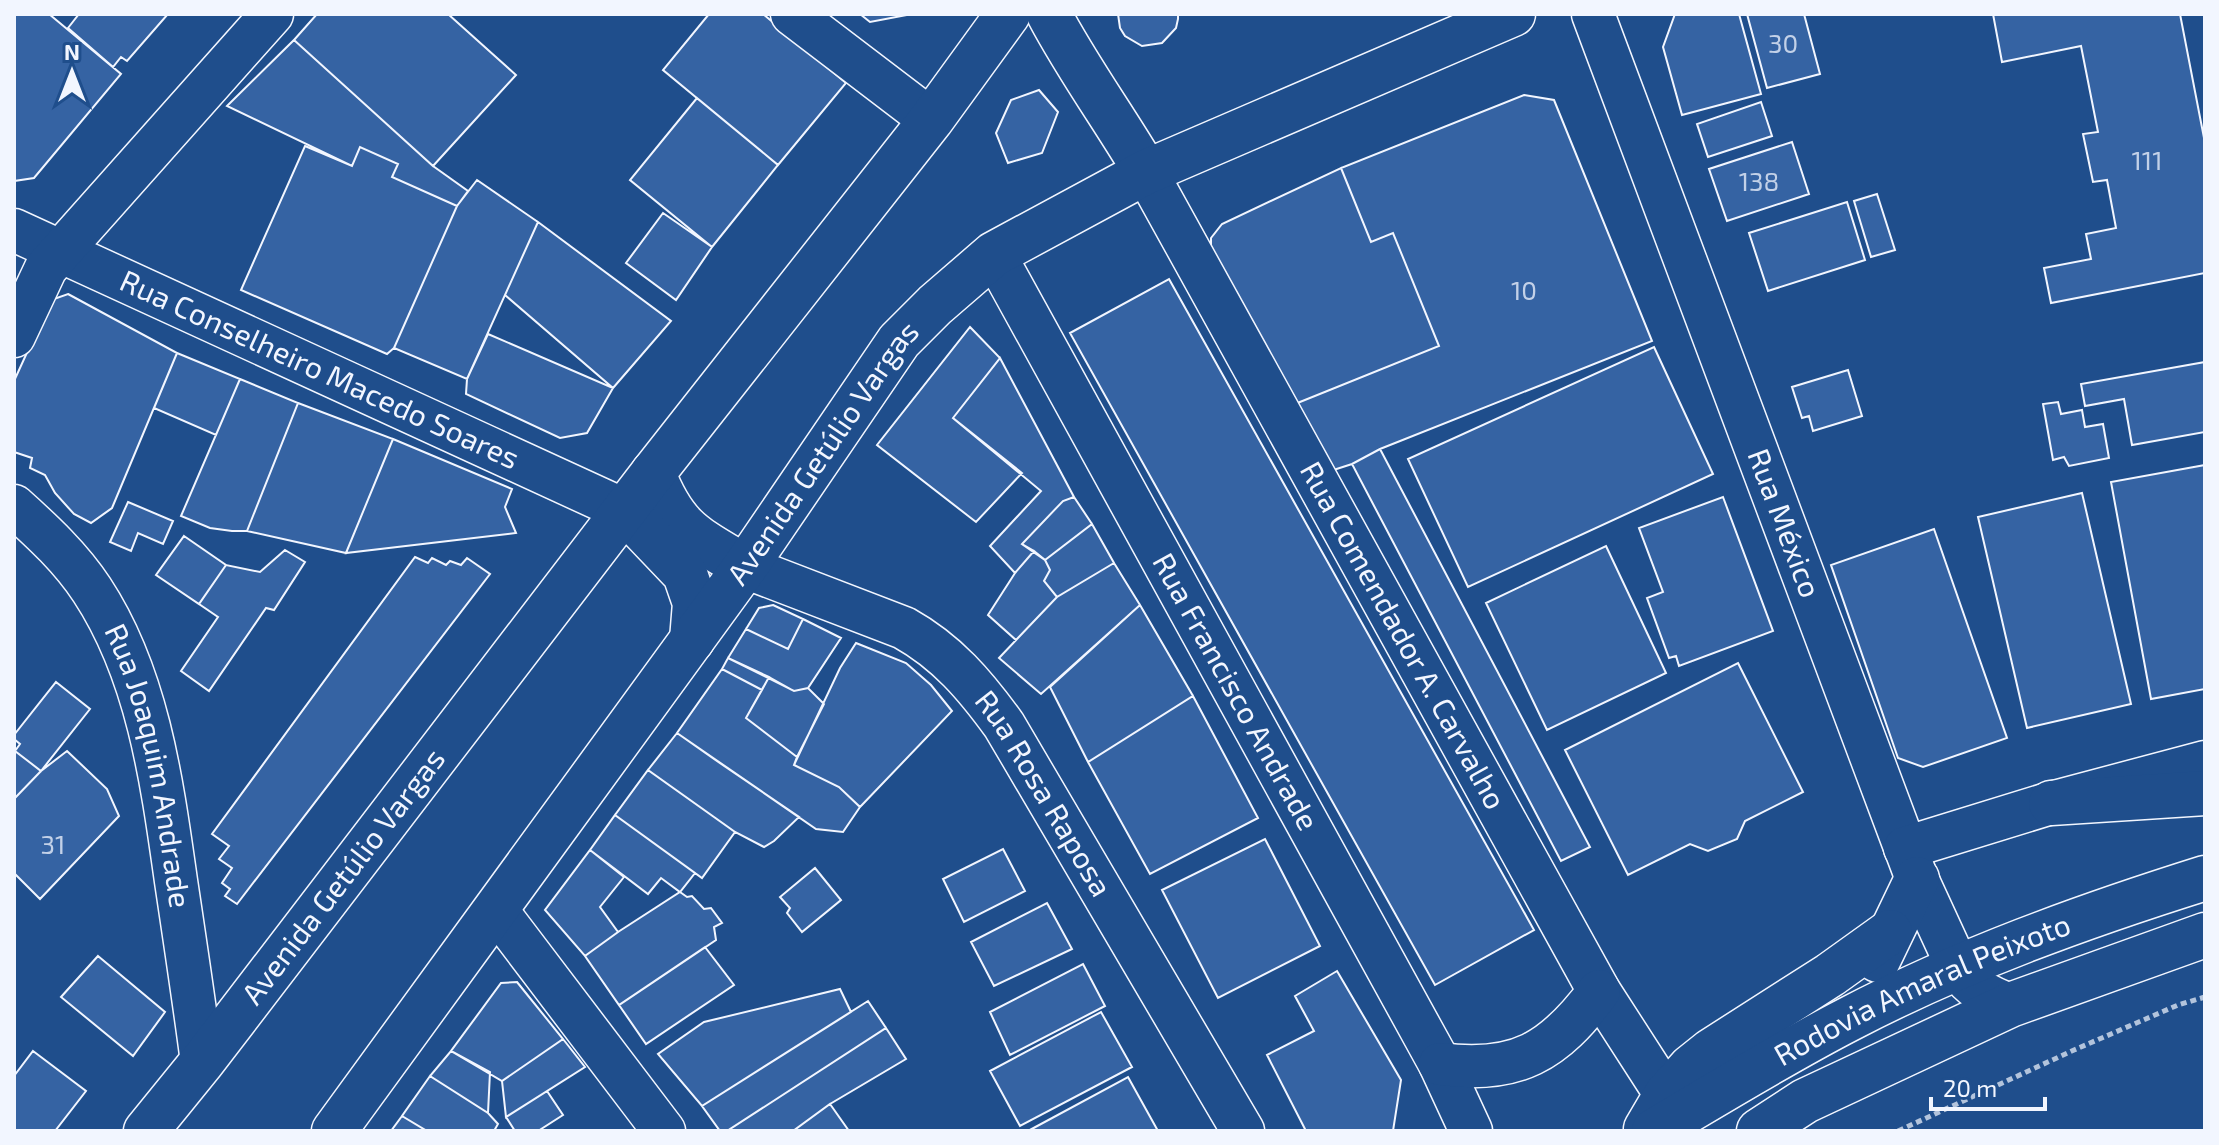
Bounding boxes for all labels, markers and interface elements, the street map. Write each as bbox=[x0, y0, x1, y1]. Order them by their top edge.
house number: 30 bbox=[1768, 27, 1798, 58]
north arrow bbox=[32, 32, 112, 112]
text: N bbox=[64, 38, 80, 64]
house number: 111 bbox=[2131, 144, 2163, 175]
house number: 138 bbox=[1739, 165, 1779, 196]
street label: Rua Conselheiro Macedo Soares bbox=[115, 261, 525, 475]
house number: 10 bbox=[1511, 274, 1537, 305]
street label: Avenida Getúlio Vargas bbox=[718, 312, 925, 591]
street label: Rua México bbox=[1741, 443, 1830, 602]
street label: Rua Comendador A. Carvalho bbox=[1294, 455, 1515, 815]
street label: Rua Francisco Andrade bbox=[1146, 546, 1328, 836]
street label: Rua Joaquim Andrade bbox=[98, 617, 200, 910]
street label: Rua Rosa Raposa bbox=[968, 682, 1121, 902]
street label: Avenida Getúlio Vargas bbox=[233, 741, 451, 1011]
house number: 31 bbox=[41, 828, 65, 859]
street label: Rodovia Amaral Peixoto bbox=[1767, 905, 2075, 1072]
scale bar bbox=[1931, 1061, 2045, 1111]
text: 20 m bbox=[1943, 1073, 1997, 1102]

